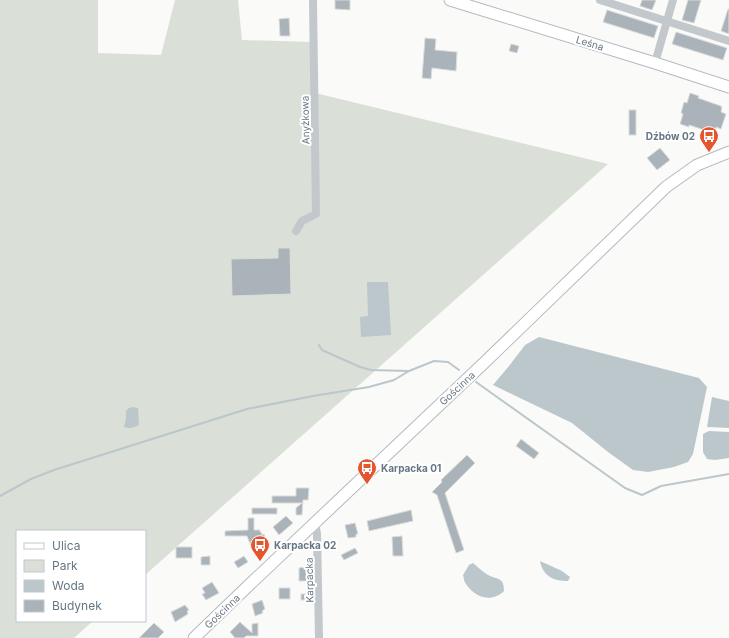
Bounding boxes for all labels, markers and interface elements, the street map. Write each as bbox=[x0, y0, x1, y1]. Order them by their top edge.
street label: Leśna bbox=[575, 33, 605, 53]
street label: Anyżkowa bbox=[299, 96, 311, 144]
bus stop icon: Dźbów 02 bbox=[698, 125, 720, 153]
place label: Dźbów 02 bbox=[646, 130, 695, 142]
street label: Gościnna bbox=[437, 369, 477, 407]
bus stop icon: Karpacka 01 bbox=[356, 457, 378, 485]
place label: Karpacka 01 bbox=[381, 462, 441, 474]
legend bbox=[16, 530, 146, 622]
bus stop icon: Karpacka 02 bbox=[249, 534, 271, 562]
text: Ulica bbox=[52, 538, 80, 553]
place label: Karpacka 02 bbox=[274, 539, 336, 551]
street label: Karpacka bbox=[303, 557, 315, 603]
text: Park bbox=[52, 558, 78, 573]
text: Woda bbox=[52, 578, 85, 593]
street label: Gościnna bbox=[202, 591, 242, 631]
text: Budynek bbox=[52, 598, 102, 613]

